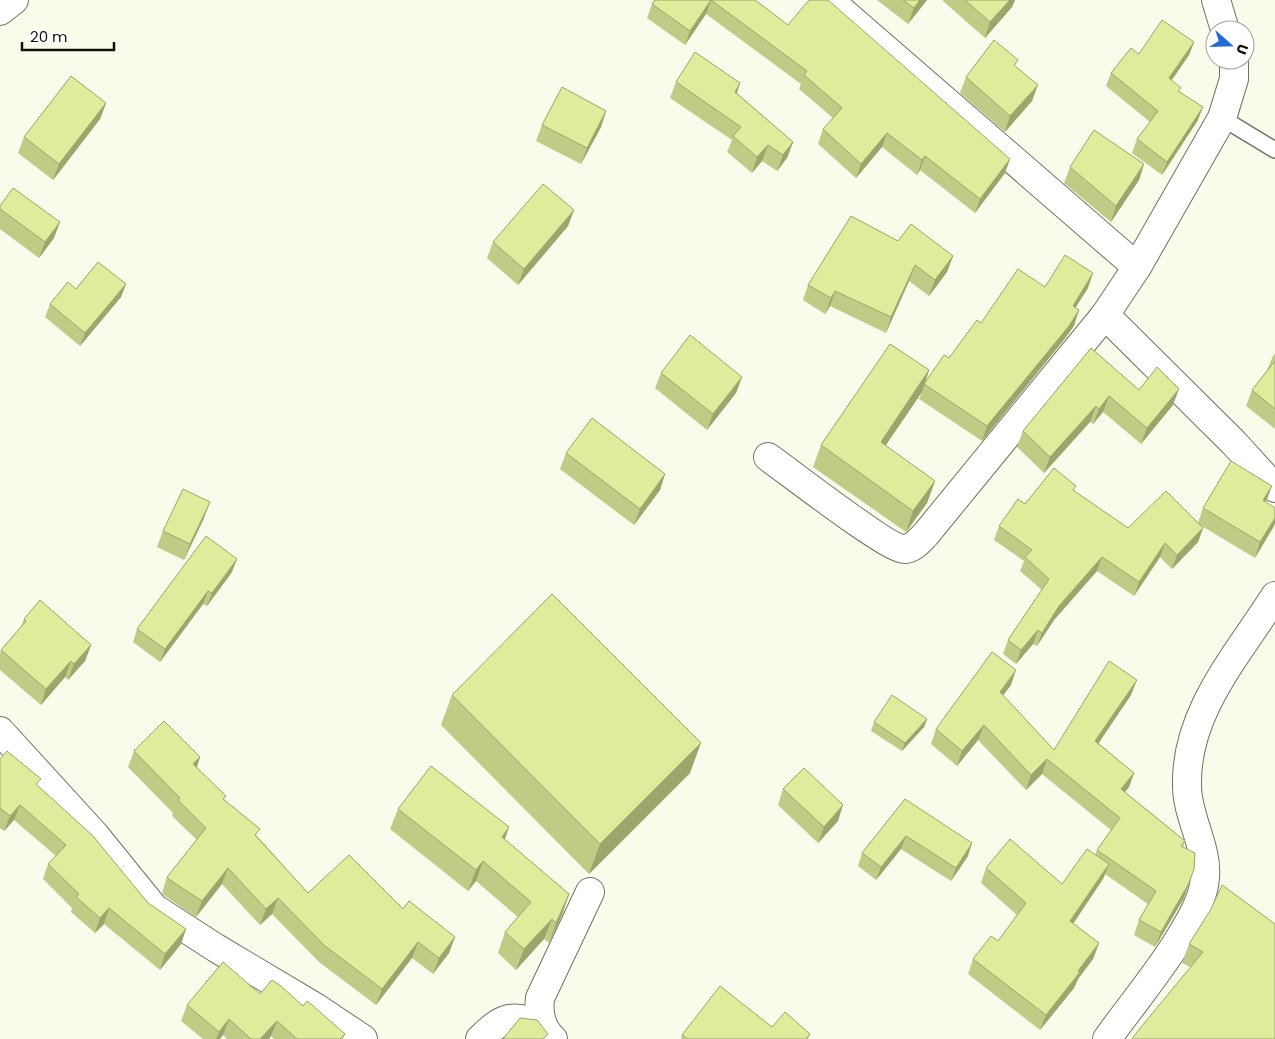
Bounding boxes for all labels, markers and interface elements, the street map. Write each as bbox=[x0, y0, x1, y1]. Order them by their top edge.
scale bar bbox=[22, 20, 115, 52]
north arrow bbox=[1205, 20, 1255, 70]
text: 20 m bbox=[30, 26, 68, 47]
text: U bbox=[1231, 41, 1253, 58]

